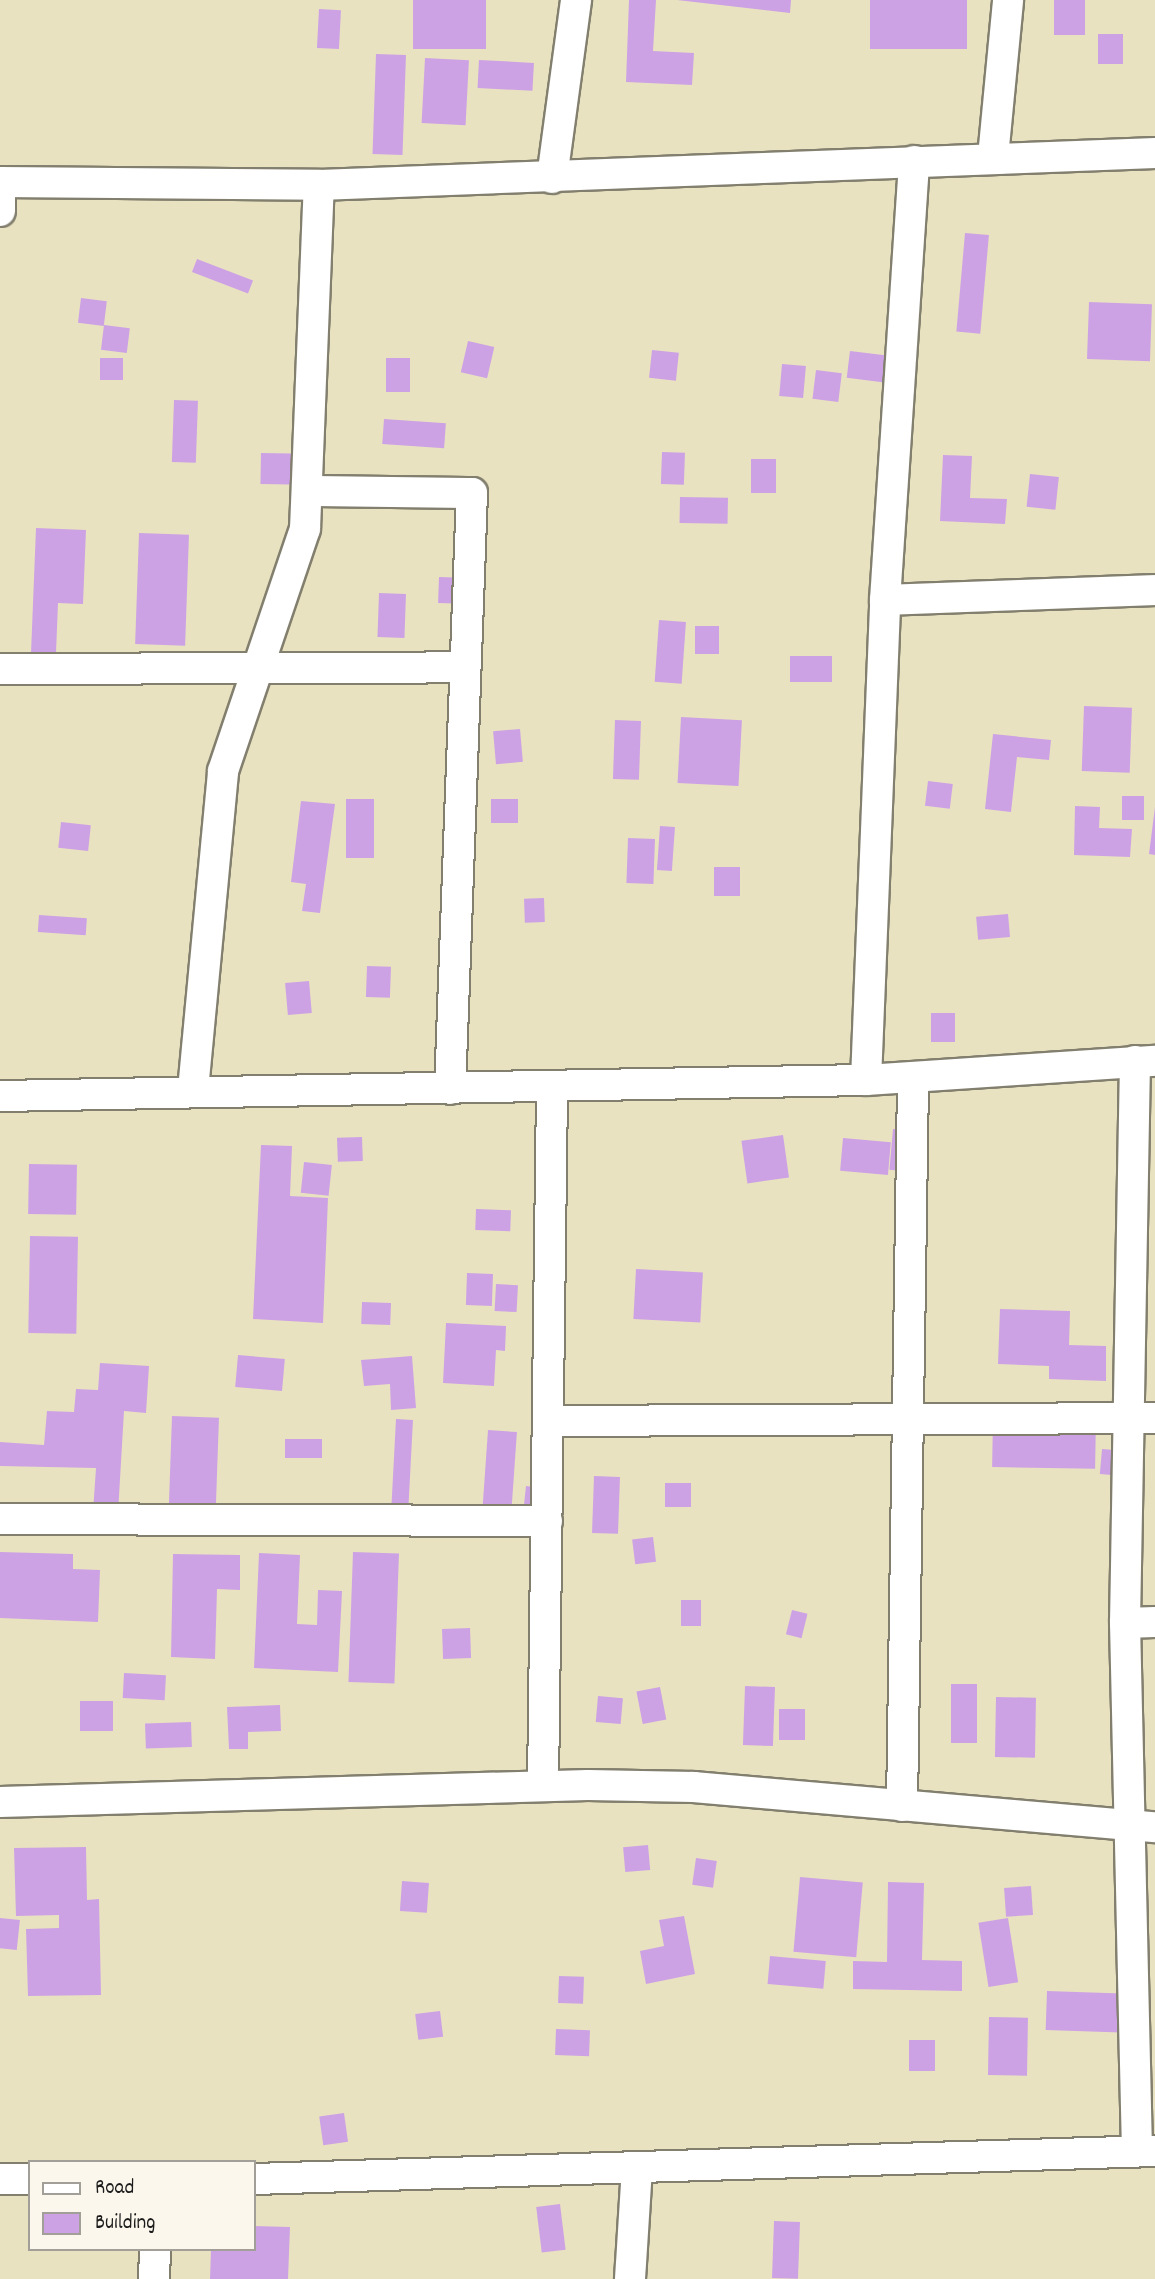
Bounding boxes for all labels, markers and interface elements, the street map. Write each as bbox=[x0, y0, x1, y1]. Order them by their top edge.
legend bbox=[28, 2160, 256, 2251]
text: Road bbox=[95, 2174, 134, 2204]
text: Building bbox=[95, 2209, 155, 2239]

